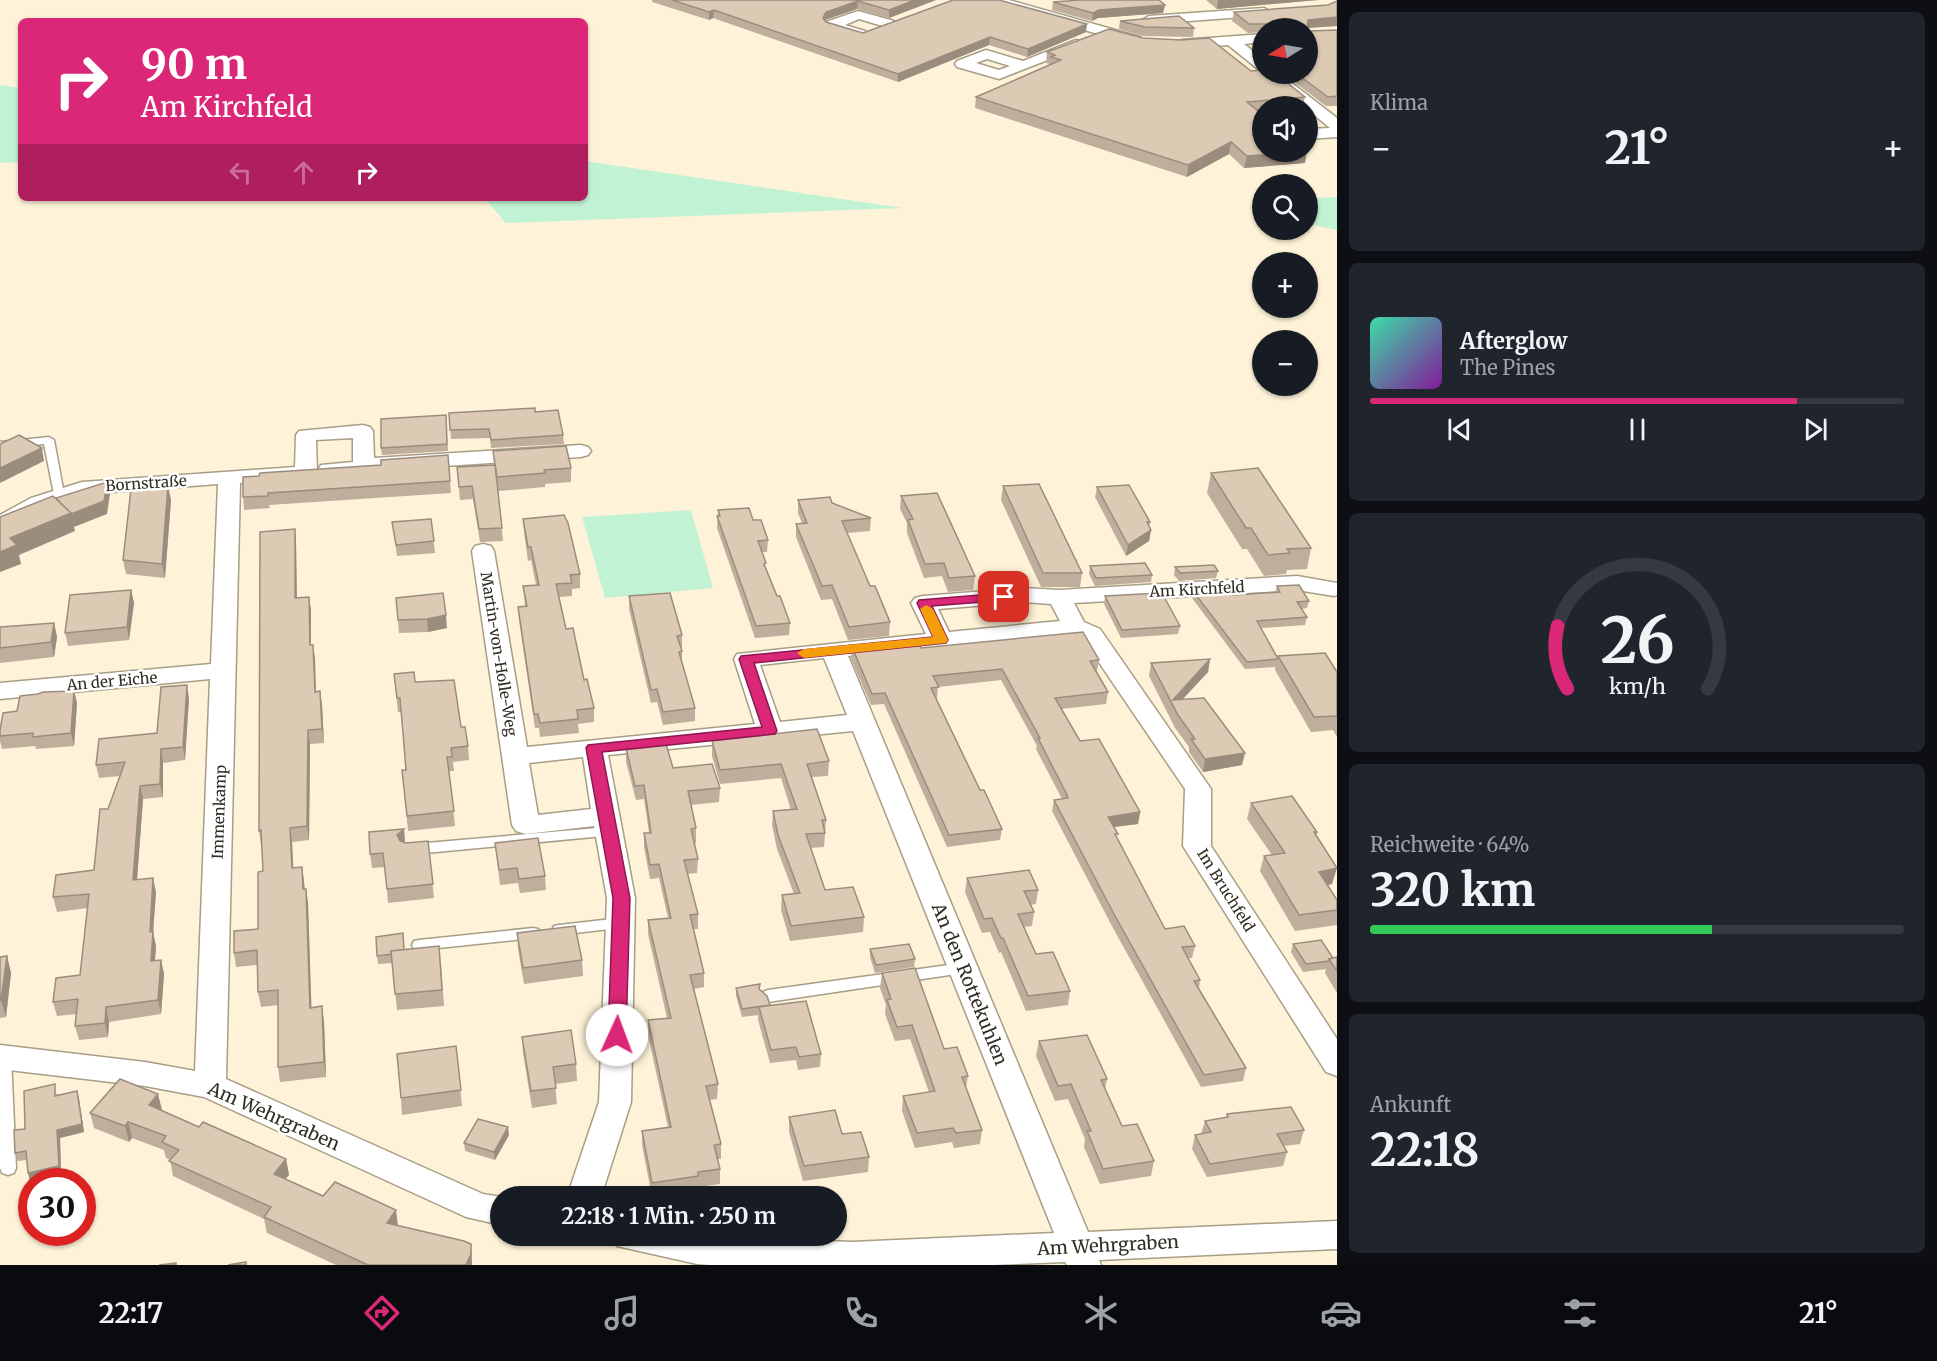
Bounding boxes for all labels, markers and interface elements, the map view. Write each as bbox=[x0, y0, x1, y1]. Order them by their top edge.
north arrow bbox=[1252, 18, 1318, 84]
map controls bbox=[1252, 18, 1318, 396]
text: 90 m bbox=[141, 38, 247, 90]
icon: right bbox=[42, 42, 120, 120]
text: Am Kirchfeld bbox=[141, 90, 312, 124]
text: Klima bbox=[1370, 90, 1428, 115]
button: sound bbox=[1252, 96, 1318, 162]
text: 21° bbox=[1604, 120, 1670, 176]
text: − bbox=[1370, 128, 1392, 169]
text: + bbox=[1882, 128, 1904, 169]
icon: left bbox=[224, 156, 257, 189]
icon: ahead bbox=[287, 156, 320, 189]
icon: right bbox=[350, 156, 383, 189]
button: search bbox=[1252, 174, 1318, 240]
button: + bbox=[1252, 252, 1318, 318]
text: Afterglow bbox=[1460, 327, 1567, 355]
button: − bbox=[1252, 330, 1318, 396]
text: The Pines bbox=[1460, 355, 1555, 380]
icon: previous bbox=[1443, 413, 1476, 446]
icon: pause bbox=[1621, 413, 1654, 446]
icon: next bbox=[1799, 413, 1832, 446]
street label: Bornstraße bbox=[105, 471, 188, 495]
street label: Martin-von-Holle-Weg bbox=[477, 570, 521, 738]
pin bbox=[978, 571, 1029, 622]
street label: Am Kirchfeld bbox=[1148, 577, 1245, 601]
icon: arrive bbox=[987, 580, 1020, 613]
text: 26 bbox=[1600, 603, 1674, 681]
street label: An der Eiche bbox=[65, 668, 158, 695]
text: km/h bbox=[1609, 674, 1665, 701]
street label: Immenkamp bbox=[208, 765, 230, 859]
text: Reichweite · 64% bbox=[1370, 832, 1530, 857]
street label: Im Bruchfeld bbox=[1193, 845, 1259, 935]
text: 320 km bbox=[1370, 862, 1535, 918]
street label: An den Rottekuhlen bbox=[927, 899, 1013, 1068]
position arrow bbox=[585, 1003, 649, 1067]
street label: Am Wehrgraben bbox=[204, 1076, 344, 1155]
text: Ankunft bbox=[1370, 1092, 1451, 1117]
text: 22:18 bbox=[1370, 1122, 1480, 1178]
speed limit sign: 30 bbox=[18, 1168, 96, 1246]
text: 22:18 · 1 Min. · 250 m bbox=[561, 1202, 776, 1230]
street label: Am Wehrgraben bbox=[1036, 1230, 1180, 1260]
icon: directions bbox=[361, 1292, 403, 1334]
icon: music bbox=[601, 1292, 643, 1334]
icon: phone bbox=[840, 1292, 882, 1334]
icon: climate bbox=[1080, 1292, 1122, 1334]
icon: car bbox=[1320, 1292, 1362, 1334]
icon: filters bbox=[1559, 1292, 1601, 1334]
text: 22:17 bbox=[99, 1296, 163, 1330]
text: 21° bbox=[1799, 1296, 1838, 1330]

